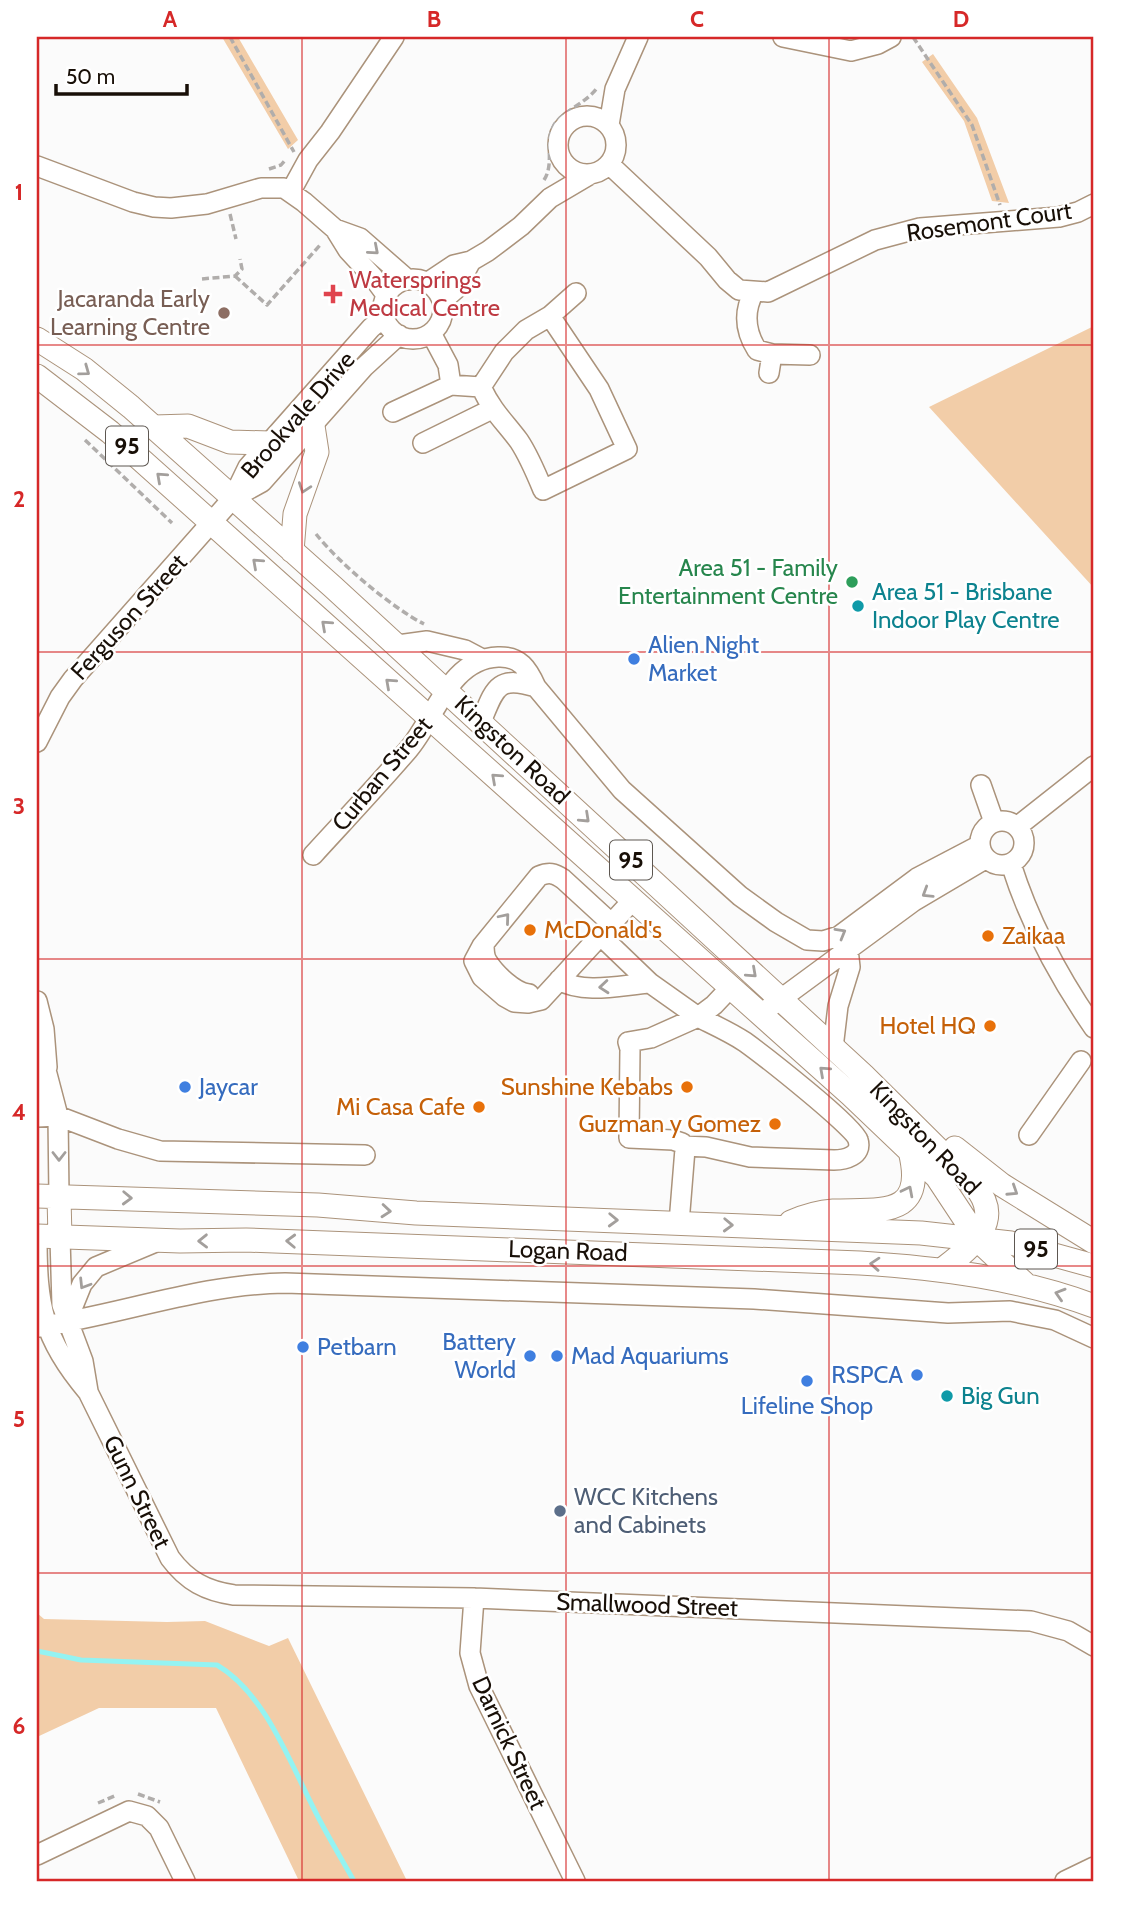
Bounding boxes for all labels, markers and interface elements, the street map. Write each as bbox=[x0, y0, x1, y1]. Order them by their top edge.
text: A bbox=[163, 5, 178, 33]
text: B bbox=[427, 5, 441, 33]
text: C bbox=[690, 5, 704, 33]
text: D bbox=[953, 5, 969, 33]
scale bar bbox=[56, 52, 187, 96]
text: 50 m bbox=[66, 64, 115, 89]
text: 1 bbox=[15, 178, 23, 206]
street label: Rosemont Court bbox=[905, 196, 1073, 247]
one-way arrow bbox=[366, 242, 379, 254]
place label: Watersprings Medical Centre bbox=[349, 265, 500, 322]
place label: Jacaranda Early Learning Centre bbox=[50, 284, 210, 341]
marker: Watersprings Medical Centre bbox=[323, 284, 343, 304]
marker: Jacaranda Early Learning Centre bbox=[216, 305, 232, 321]
street label: Brookvale Drive bbox=[235, 345, 361, 484]
one-way arrow bbox=[77, 363, 90, 375]
road number: 95 bbox=[106, 426, 148, 466]
one-way arrow bbox=[156, 473, 169, 485]
one-way arrow bbox=[298, 482, 312, 494]
text: 2 bbox=[13, 485, 25, 513]
street label: Ferguson Street bbox=[65, 548, 193, 686]
place label: Area 51 - Family Entertainment Centre bbox=[618, 553, 838, 610]
one-way arrow bbox=[252, 559, 265, 572]
marker: Area 51 - Family Entertainment Centre bbox=[844, 574, 860, 590]
place label: Area 51 - Brisbane Indoor Play Centre bbox=[872, 577, 1059, 634]
marker: Area 51 - Brisbane Indoor Play Centre bbox=[850, 598, 866, 614]
one-way arrow bbox=[321, 621, 334, 634]
place label: Alien Night Market bbox=[648, 630, 759, 687]
marker: Alien Night Market bbox=[626, 651, 642, 667]
one-way arrow bbox=[385, 679, 398, 691]
street label: Kingston Road bbox=[449, 689, 576, 810]
street label: Curban Street bbox=[326, 711, 438, 837]
one-way arrow bbox=[491, 774, 504, 787]
text: 3 bbox=[13, 792, 25, 820]
one-way arrow bbox=[577, 810, 590, 822]
road number: 95 bbox=[610, 840, 652, 880]
one-way arrow bbox=[922, 885, 935, 898]
one-way arrow bbox=[497, 914, 509, 927]
place label: McDonald's bbox=[544, 915, 662, 944]
place label: Zaikaa bbox=[1002, 921, 1066, 950]
marker: McDonald's bbox=[522, 922, 538, 938]
one-way arrow bbox=[834, 928, 847, 941]
marker: Zaikaa bbox=[980, 928, 996, 944]
one-way arrow bbox=[744, 964, 757, 977]
one-way arrow bbox=[598, 979, 609, 994]
place label: Hotel HQ bbox=[880, 1011, 976, 1040]
marker: Hotel HQ bbox=[982, 1018, 998, 1034]
one-way arrow bbox=[819, 1067, 832, 1079]
place label: Jaycar bbox=[198, 1072, 258, 1101]
place label: Sunshine Kebabs bbox=[501, 1072, 673, 1101]
street label: Kingston Road bbox=[864, 1075, 987, 1200]
marker: Jaycar bbox=[177, 1079, 193, 1095]
marker: Sunshine Kebabs bbox=[679, 1079, 695, 1095]
place label: Mi Casa Cafe bbox=[336, 1092, 465, 1121]
text: 4 bbox=[12, 1098, 26, 1126]
marker: Mi Casa Cafe bbox=[471, 1099, 487, 1115]
place label: Guzman y Gomez bbox=[578, 1109, 761, 1138]
marker: Guzman y Gomez bbox=[767, 1116, 783, 1132]
one-way arrow bbox=[51, 1152, 67, 1162]
one-way arrow bbox=[1005, 1183, 1018, 1196]
one-way arrow bbox=[900, 1185, 914, 1198]
one-way arrow bbox=[122, 1191, 133, 1206]
one-way arrow bbox=[381, 1203, 392, 1218]
one-way arrow bbox=[608, 1213, 619, 1228]
one-way arrow bbox=[723, 1217, 734, 1232]
road number: 95 bbox=[1015, 1230, 1057, 1268]
one-way arrow bbox=[198, 1233, 209, 1248]
one-way arrow bbox=[286, 1234, 297, 1249]
street label: Logan Road bbox=[508, 1234, 628, 1267]
one-way arrow bbox=[869, 1257, 880, 1272]
one-way arrow bbox=[80, 1276, 93, 1289]
one-way arrow bbox=[1054, 1288, 1066, 1303]
place label: Battery World bbox=[442, 1327, 516, 1384]
place label: Petbarn bbox=[317, 1332, 397, 1361]
marker: Petbarn bbox=[295, 1339, 311, 1355]
place label: Mad Aquariums bbox=[571, 1341, 729, 1370]
marker: Battery World bbox=[522, 1348, 538, 1364]
marker: Mad Aquariums bbox=[549, 1348, 565, 1364]
place label: RSPCA bbox=[831, 1360, 903, 1389]
marker: RSPCA bbox=[909, 1367, 925, 1383]
marker: Lifeline Shop bbox=[799, 1373, 815, 1389]
place label: Big Gun bbox=[961, 1381, 1040, 1410]
marker: Big Gun bbox=[939, 1388, 955, 1404]
place label: Lifeline Shop bbox=[741, 1391, 873, 1420]
text: 5 bbox=[13, 1405, 25, 1433]
street label: Gunn Street bbox=[98, 1430, 177, 1553]
place label: WCC Kitchens and Cabinets bbox=[574, 1482, 718, 1539]
marker: WCC Kitchens and Cabinets bbox=[552, 1503, 568, 1519]
street label: Smallwood Street bbox=[556, 1587, 738, 1622]
street label: Darnick Street bbox=[466, 1672, 553, 1814]
text: 6 bbox=[13, 1712, 25, 1740]

